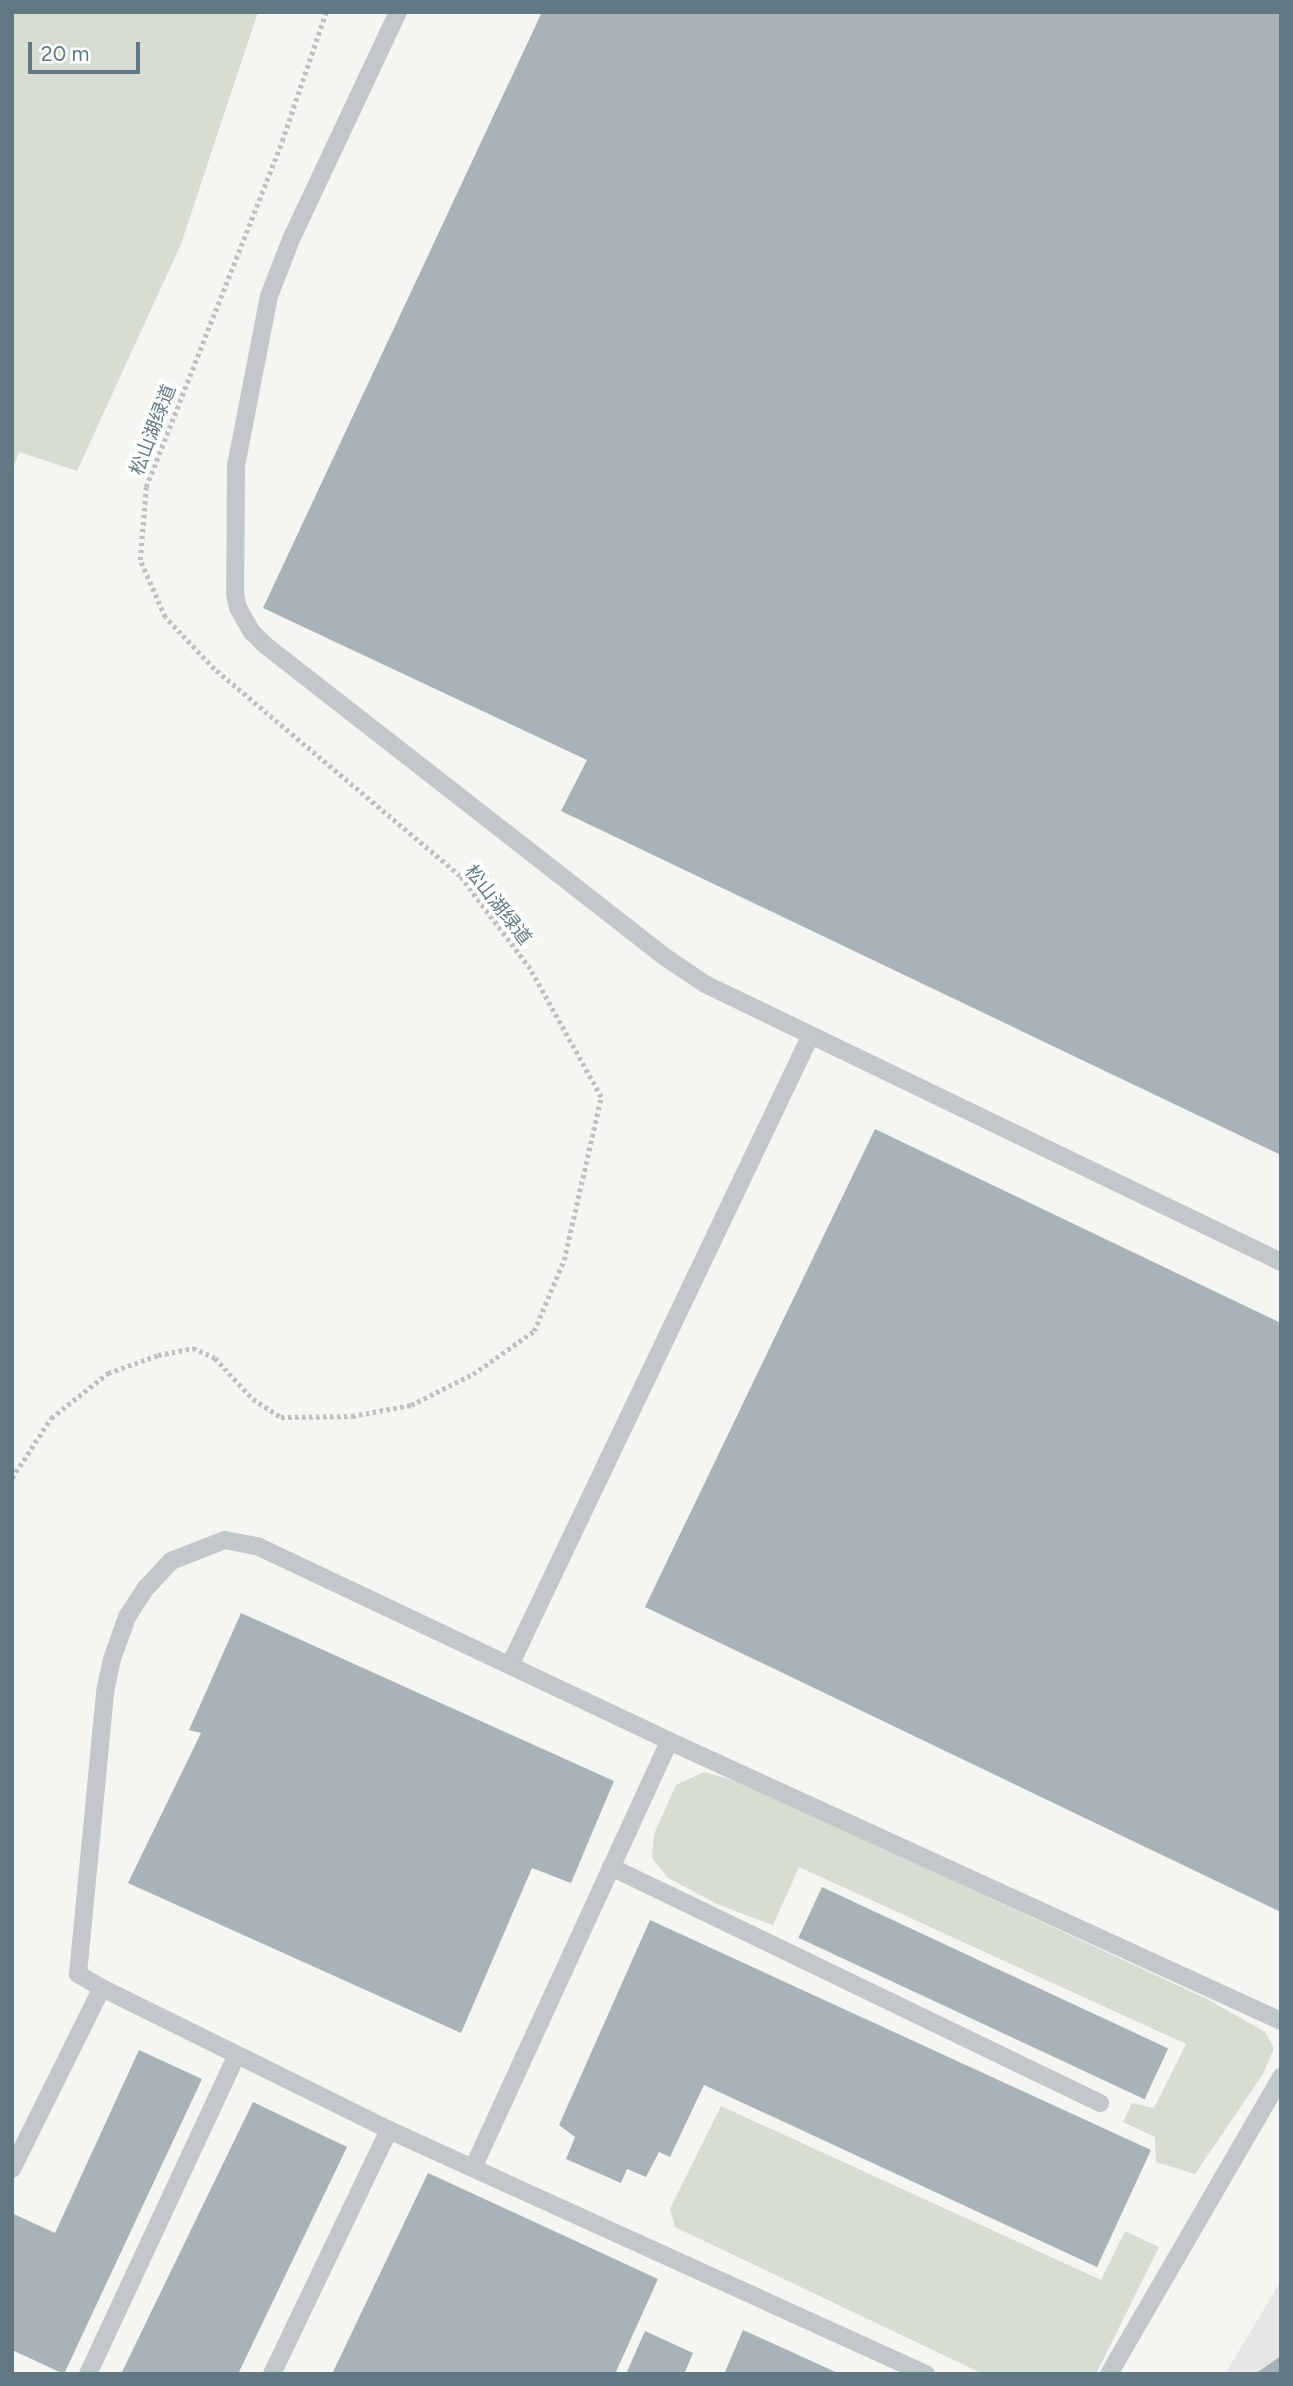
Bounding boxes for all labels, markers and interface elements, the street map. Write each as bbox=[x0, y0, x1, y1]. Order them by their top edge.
scale bar bbox=[32, 28, 144, 72]
text: 20 m bbox=[41, 41, 89, 66]
street label: 松山湖绿道 bbox=[125, 382, 181, 478]
street label: 松山湖绿道 bbox=[460, 861, 536, 949]

